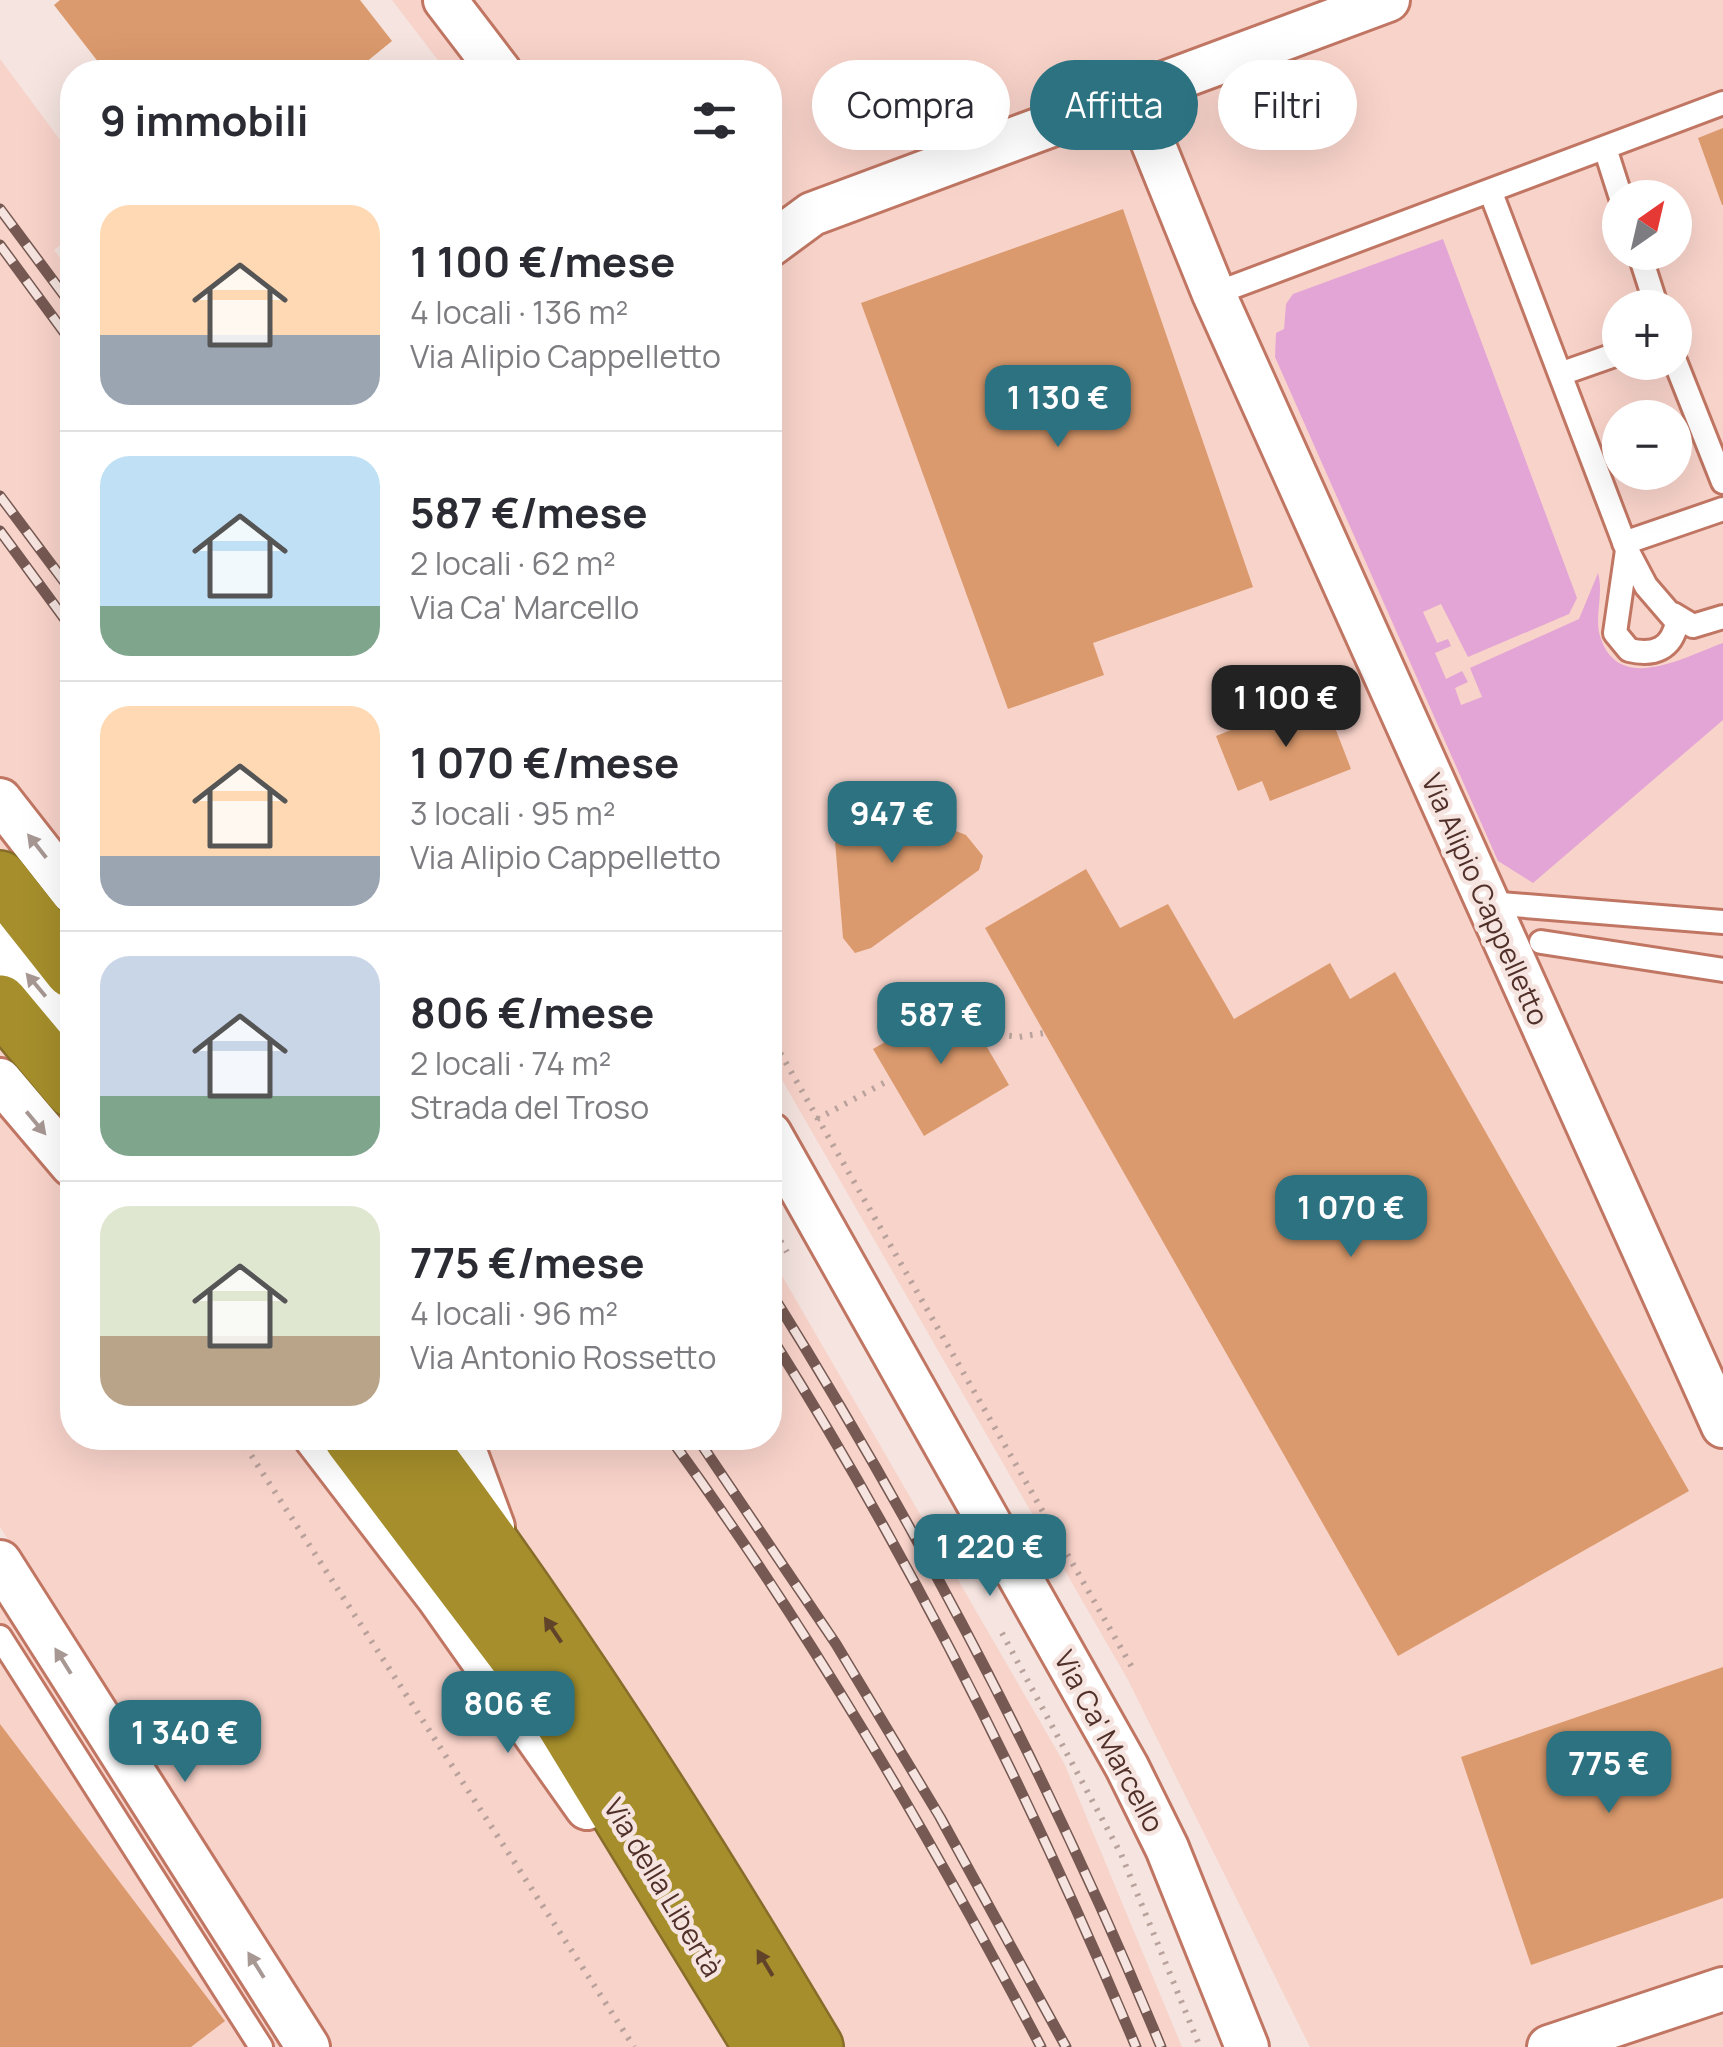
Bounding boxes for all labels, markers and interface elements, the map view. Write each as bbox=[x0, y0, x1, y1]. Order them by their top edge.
chip: Compra bbox=[812, 60, 1010, 150]
chip: Affitta bbox=[1030, 60, 1198, 150]
chip: Filtri bbox=[1218, 60, 1357, 150]
text: 9 immobili bbox=[100, 91, 309, 149]
icon: filters bbox=[687, 93, 742, 148]
north arrow bbox=[1602, 180, 1692, 270]
map controls bbox=[1602, 180, 1692, 490]
text: 1 100 €/mese bbox=[410, 232, 675, 290]
icon: home bbox=[180, 245, 300, 365]
text: 4 locali · 136 m² bbox=[410, 290, 628, 334]
button: + bbox=[1602, 290, 1692, 380]
text: Via Alipio Cappelletto bbox=[410, 334, 721, 378]
pin: 1 130 € bbox=[966, 365, 1150, 450]
text: 1 130 € bbox=[1007, 375, 1109, 419]
button: − bbox=[1602, 400, 1692, 490]
text: 587 €/mese bbox=[410, 483, 647, 541]
icon: home bbox=[180, 496, 300, 616]
text: 2 locali · 62 m² bbox=[410, 541, 616, 585]
text: Via Ca' Marcello bbox=[410, 585, 639, 629]
pin: 1 100 € bbox=[1194, 665, 1378, 750]
text: 1 100 € bbox=[1234, 675, 1338, 719]
text: 1 070 €/mese bbox=[410, 733, 679, 791]
icon: home bbox=[180, 746, 300, 866]
street label: Via Alipio Cappelletto bbox=[1413, 767, 1559, 1031]
pin: 947 € bbox=[822, 781, 962, 866]
text: 3 locali · 95 m² bbox=[410, 791, 616, 835]
text: 947 € bbox=[850, 791, 934, 835]
one-way arrow bbox=[26, 833, 47, 859]
text: Via Alipio Cappelletto bbox=[410, 835, 721, 879]
one-way arrow bbox=[26, 973, 48, 998]
pin: 587 € bbox=[871, 982, 1011, 1067]
text: 806 €/mese bbox=[410, 983, 654, 1041]
text: 587 € bbox=[899, 992, 983, 1036]
icon: home bbox=[180, 996, 300, 1116]
text: 2 locali · 74 m² bbox=[410, 1041, 611, 1085]
text: Strada del Troso bbox=[410, 1085, 649, 1129]
one-way arrow bbox=[25, 1110, 47, 1135]
pin: 1 070 € bbox=[1259, 1175, 1443, 1260]
text: 1 070 € bbox=[1297, 1185, 1405, 1229]
text: 775 €/mese bbox=[410, 1233, 644, 1291]
icon: home bbox=[180, 1246, 300, 1366]
text: 4 locali · 96 m² bbox=[410, 1291, 618, 1335]
text: Via Antonio Rossetto bbox=[410, 1335, 716, 1379]
pin: 1 220 € bbox=[898, 1514, 1082, 1599]
text: 1 220 € bbox=[936, 1524, 1044, 1568]
one-way arrow bbox=[544, 1616, 563, 1643]
street label: Via Ca' Marcello bbox=[1046, 1644, 1174, 1838]
one-way arrow bbox=[55, 1647, 72, 1675]
pin: 806 € bbox=[438, 1671, 578, 1756]
text: 806 € bbox=[464, 1681, 552, 1725]
pin: 1 340 € bbox=[93, 1700, 277, 1785]
text: 1 340 € bbox=[131, 1710, 239, 1754]
pin: 775 € bbox=[1539, 1731, 1679, 1816]
text: 775 € bbox=[1568, 1741, 1650, 1785]
street label: Via della Libertà bbox=[596, 1791, 732, 1983]
one-way arrow bbox=[757, 1949, 774, 1977]
one-way arrow bbox=[247, 1951, 266, 1978]

